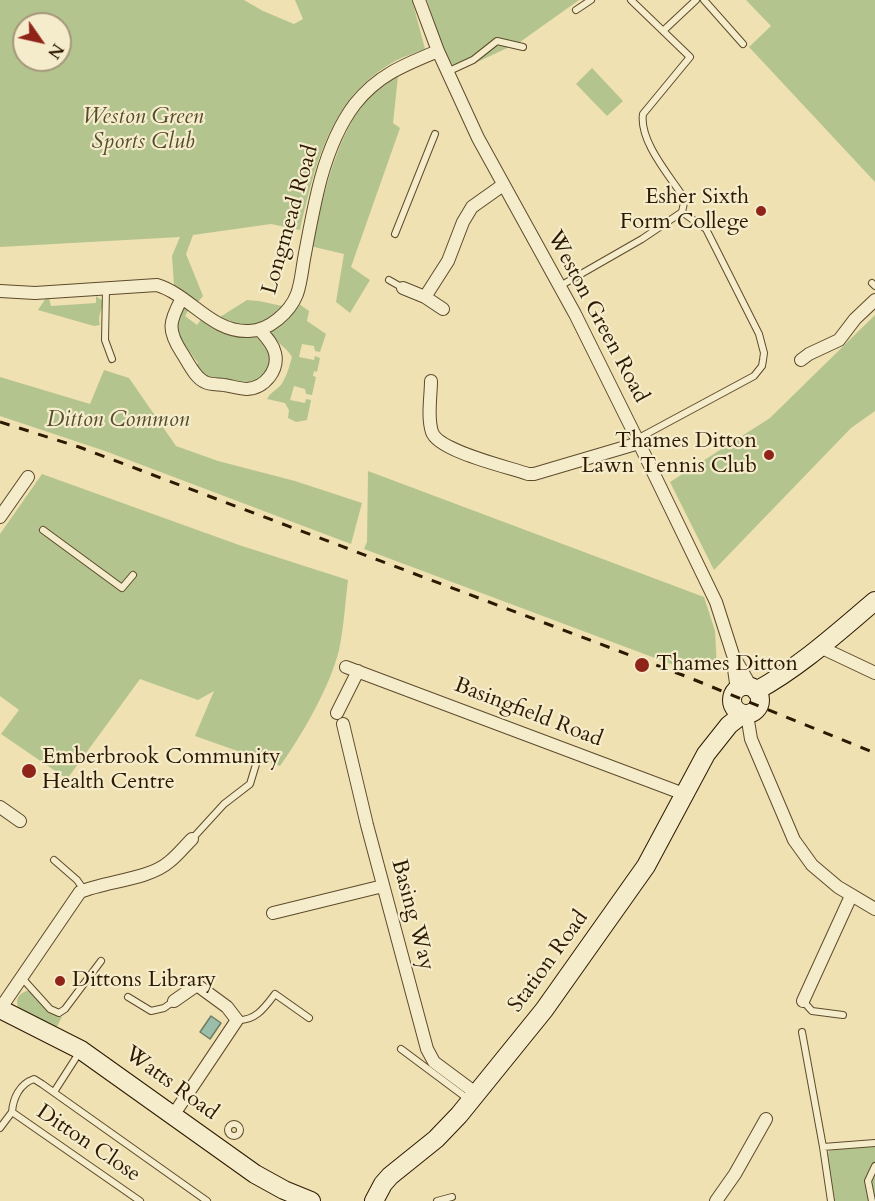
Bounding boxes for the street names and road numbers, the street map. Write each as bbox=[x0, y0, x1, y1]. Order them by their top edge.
street label: Longmead Road bbox=[257, 142, 325, 298]
street label: Weston Green Road bbox=[540, 226, 654, 408]
street label: Basingfield Road bbox=[450, 673, 606, 753]
street label: Basing Way bbox=[384, 856, 440, 974]
street label: Station Road bbox=[503, 906, 595, 1018]
street label: Watts Road bbox=[119, 1041, 223, 1127]
street label: Ditton Close bbox=[31, 1100, 145, 1188]

